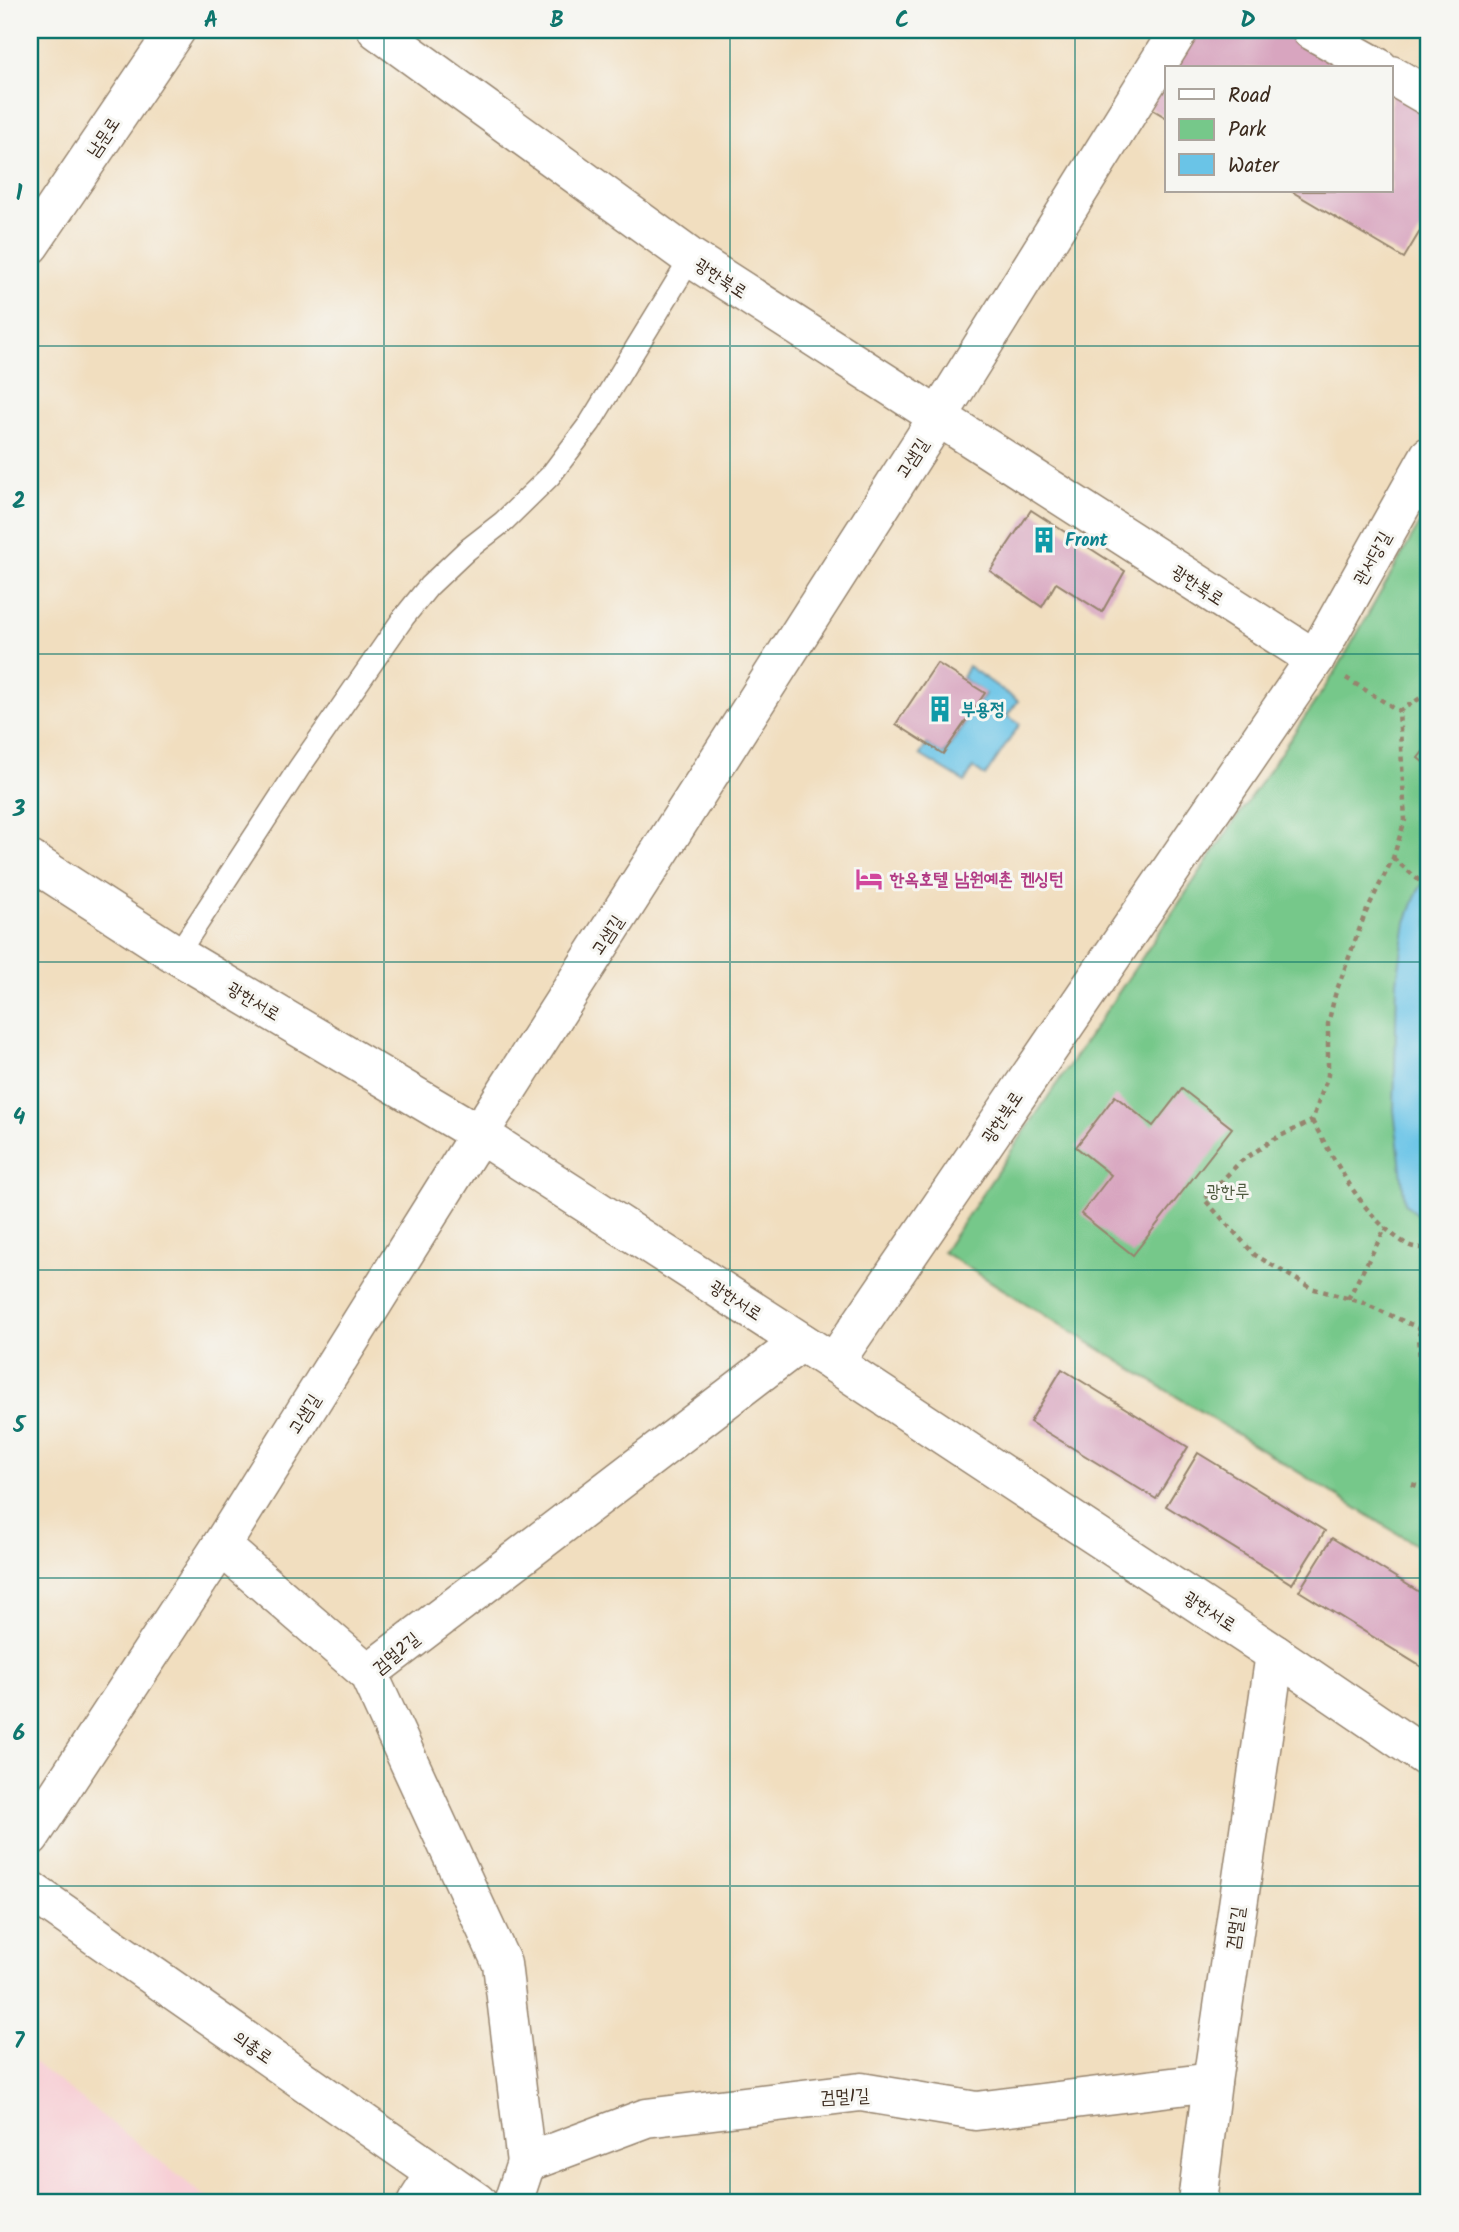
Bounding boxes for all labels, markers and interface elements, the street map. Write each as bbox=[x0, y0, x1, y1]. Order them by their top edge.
text: A bbox=[204, 3, 218, 39]
text: B bbox=[550, 3, 564, 39]
text: C bbox=[895, 3, 909, 39]
text: D bbox=[1240, 3, 1256, 39]
legend bbox=[1165, 66, 1392, 192]
text: Road bbox=[1228, 80, 1271, 113]
street label: 남문로 bbox=[80, 112, 128, 164]
text: Park bbox=[1228, 114, 1266, 147]
text: Water bbox=[1228, 150, 1280, 183]
text: 1 bbox=[16, 176, 23, 212]
street label: 광한북로 bbox=[688, 251, 752, 307]
street label: 고샘길 bbox=[889, 432, 938, 485]
text: 2 bbox=[12, 484, 26, 520]
building icon: Front bbox=[1029, 525, 1059, 555]
street label: 관서당길 bbox=[1347, 526, 1400, 591]
place label: Front bbox=[1065, 527, 1108, 556]
street label: 광한북로 bbox=[1165, 558, 1229, 614]
building icon: 부용정 bbox=[925, 694, 955, 724]
place label: 부용정 bbox=[961, 696, 1004, 725]
text: 3 bbox=[12, 792, 26, 828]
hotel icon: 한옥호텔 남원예촌 켄싱턴 bbox=[854, 864, 884, 894]
place label: 한옥호텔 남원예촌 켄싱턴 bbox=[889, 866, 1063, 895]
street label: 고샘길 bbox=[584, 909, 633, 962]
street label: 광한서로 bbox=[221, 975, 286, 1030]
street label: 광한북로 bbox=[975, 1086, 1031, 1150]
text: 4 bbox=[13, 1100, 26, 1136]
park label: 광한루 bbox=[1206, 1178, 1250, 1207]
street label: 광한서로 bbox=[703, 1273, 767, 1329]
street label: 고샘길 bbox=[281, 1388, 329, 1441]
text: 5 bbox=[12, 1408, 27, 1444]
street label: 광한서로 bbox=[1177, 1584, 1241, 1640]
street label: 검멀2길 bbox=[367, 1625, 427, 1683]
text: 6 bbox=[13, 1716, 25, 1752]
street label: 검멀길 bbox=[1219, 1904, 1254, 1952]
text: 7 bbox=[14, 2024, 26, 2060]
street label: 의총로 bbox=[226, 2024, 278, 2073]
street label: 검멀1길 bbox=[820, 2082, 871, 2113]

